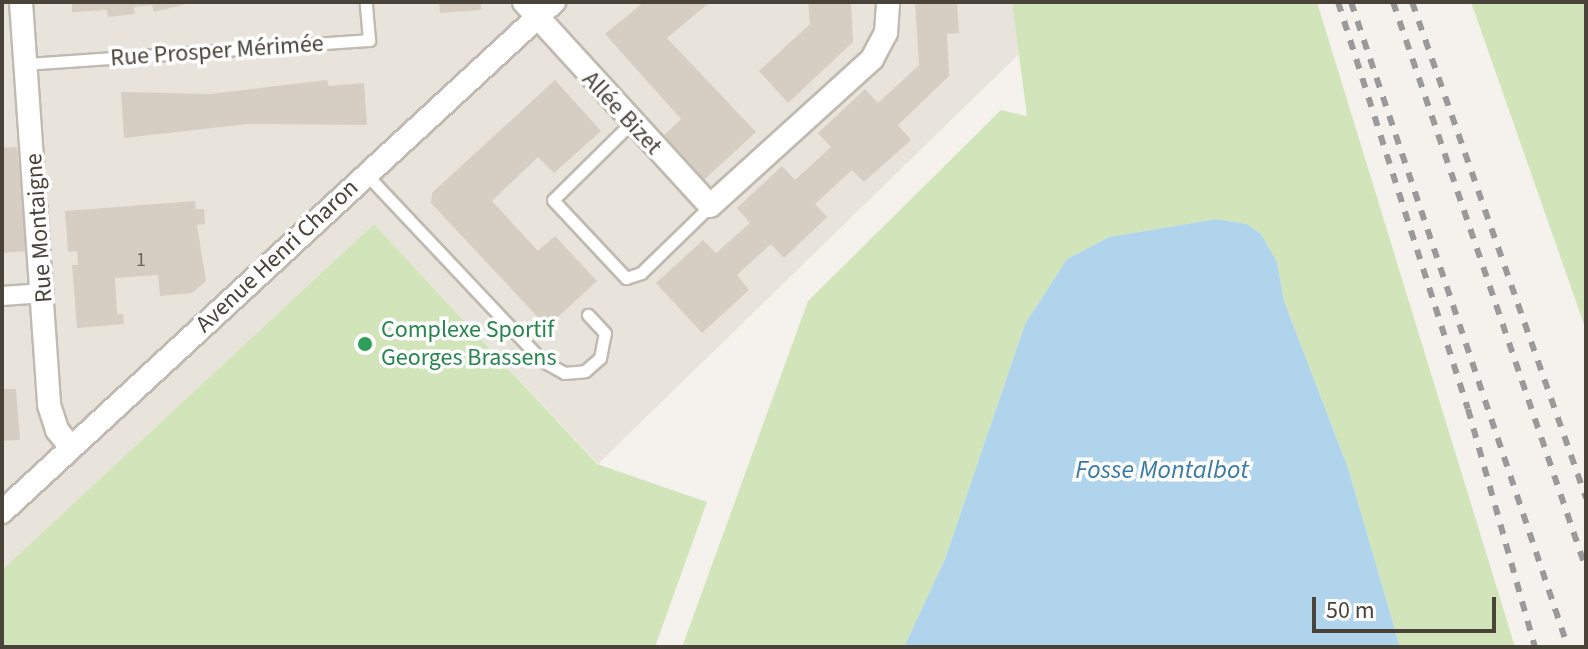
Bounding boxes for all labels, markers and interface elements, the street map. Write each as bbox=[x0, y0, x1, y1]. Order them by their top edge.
street label: Rue Prosper Mérimée bbox=[109, 29, 325, 73]
street label: Allée Bizet bbox=[576, 65, 668, 161]
street label: Rue Montaigne bbox=[19, 152, 59, 304]
street label: Avenue Henri Charon bbox=[190, 173, 364, 339]
house number: 1 bbox=[136, 248, 146, 272]
place label: Complexe Sportif Georges Brassens bbox=[381, 316, 557, 372]
marker: Complexe Sportif Georges Brassens bbox=[356, 335, 374, 353]
water label: Fosse Montalbot bbox=[1075, 454, 1249, 486]
scale bar bbox=[1316, 581, 1500, 631]
text: 50 m bbox=[1326, 593, 1375, 628]

